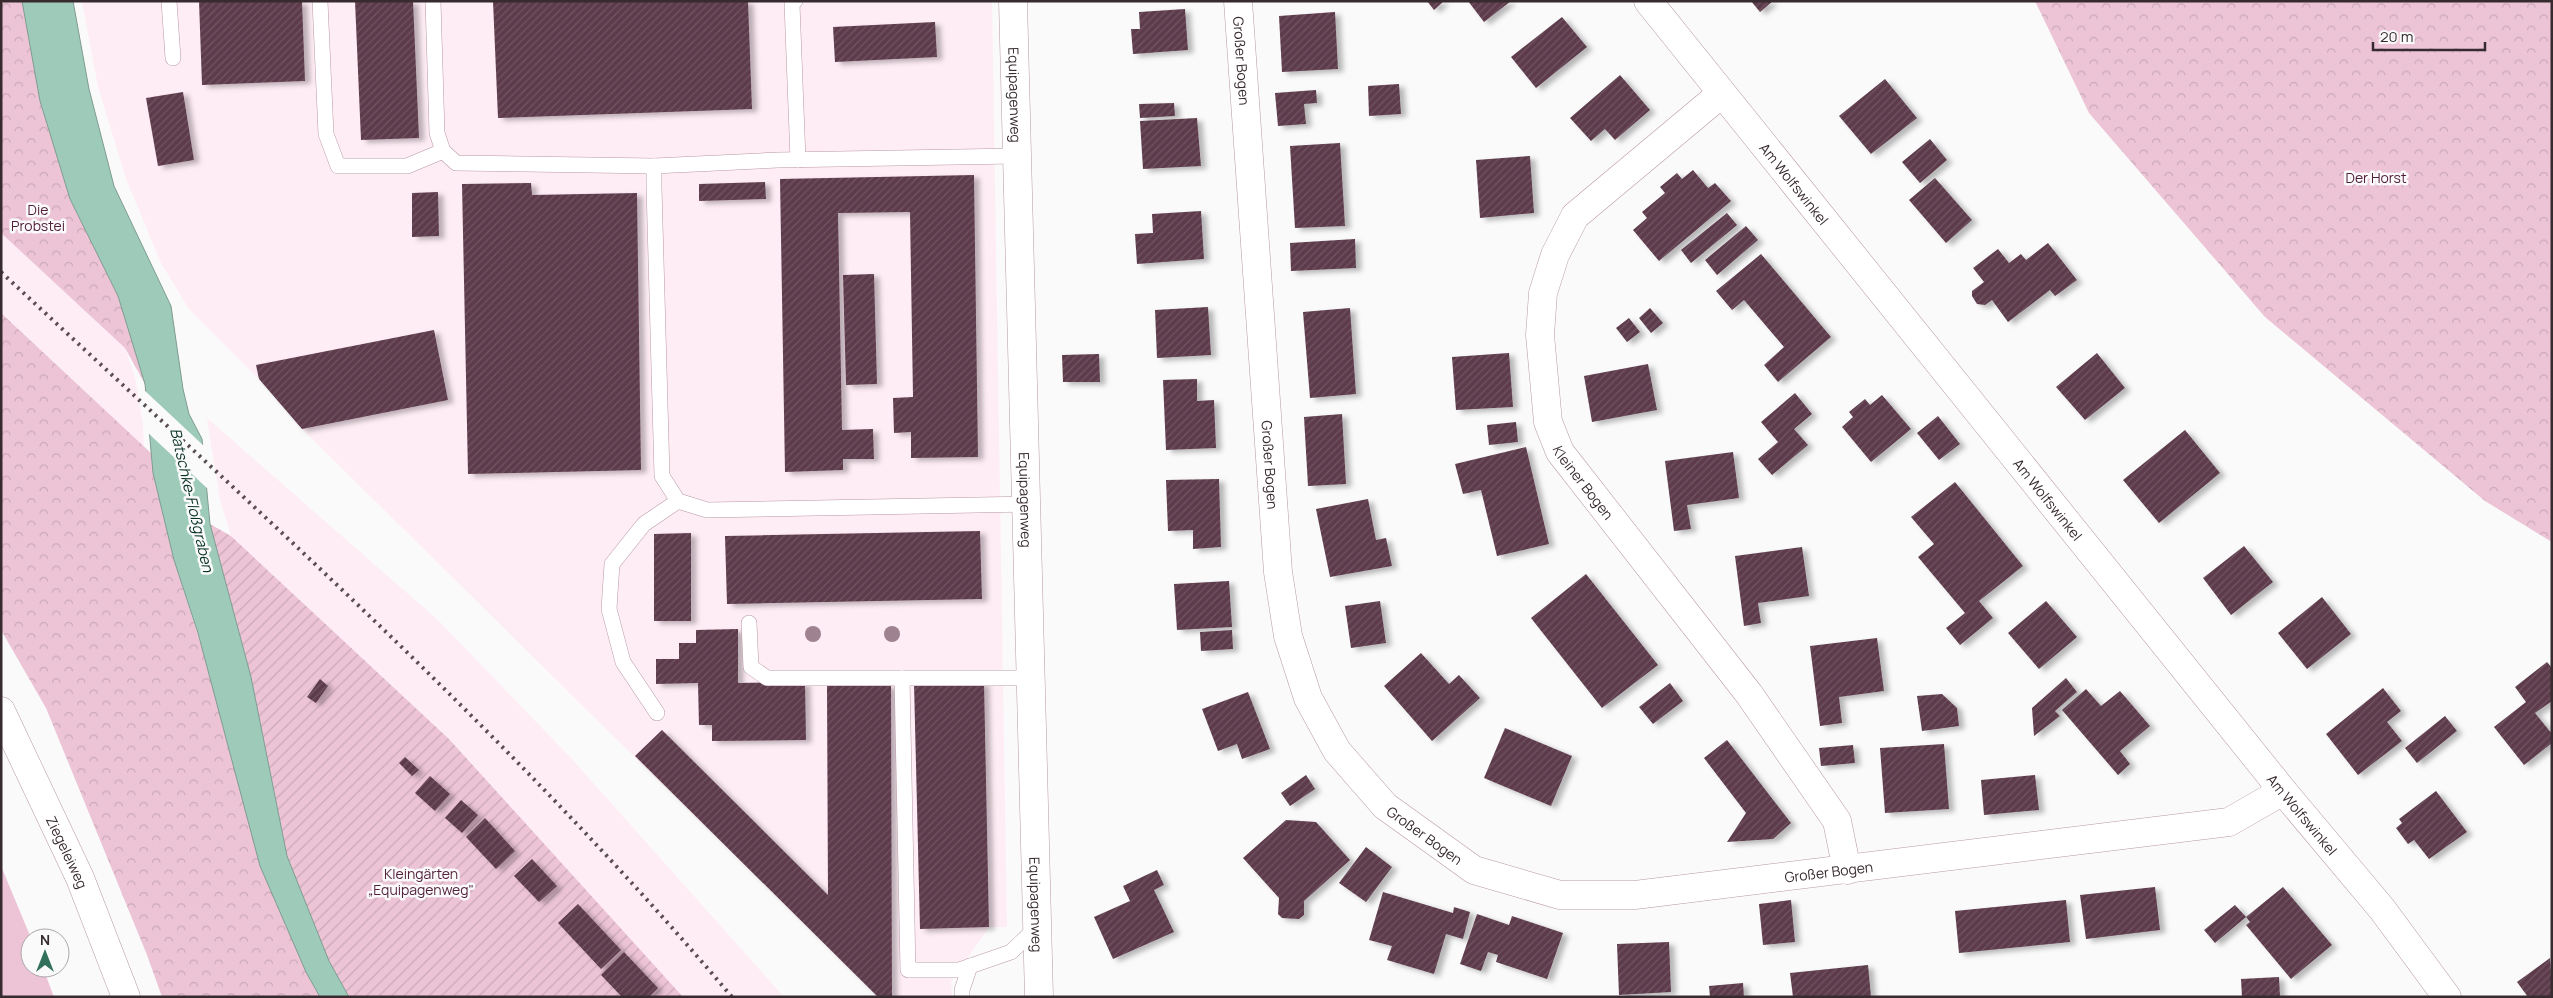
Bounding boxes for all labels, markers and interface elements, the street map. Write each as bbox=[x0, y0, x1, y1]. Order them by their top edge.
street label: Großer Bogen bbox=[1230, 16, 1255, 106]
scale bar bbox=[2373, 20, 2486, 52]
text: 20 m bbox=[2380, 26, 2413, 47]
street label: Equipagenweg bbox=[1005, 47, 1026, 143]
street label: Am Wolfswinkel bbox=[1756, 138, 1833, 228]
park label: Der Horst bbox=[2345, 168, 2407, 187]
park label: Die Probstei bbox=[11, 200, 65, 235]
street label: Großer Bogen bbox=[1258, 420, 1283, 510]
water label: Batschke‐Floßgraben bbox=[165, 426, 219, 575]
street label: Kleiner Bogen bbox=[1549, 443, 1618, 523]
street label: Equipagenweg bbox=[1015, 452, 1037, 548]
street label: Am Wolfswinkel bbox=[2010, 454, 2087, 544]
street label: Am Wolfswinkel bbox=[2263, 770, 2342, 859]
street label: Großer Bogen bbox=[1383, 801, 1467, 868]
street label: Ziegeleiweg bbox=[42, 813, 93, 891]
street label: Großer Bogen bbox=[1783, 856, 1874, 886]
street label: Equipagenweg bbox=[1026, 857, 1047, 953]
park label: Kleingärten „Equipagenweg" bbox=[368, 864, 474, 899]
north arrow bbox=[20, 928, 70, 978]
text: N bbox=[40, 930, 50, 949]

